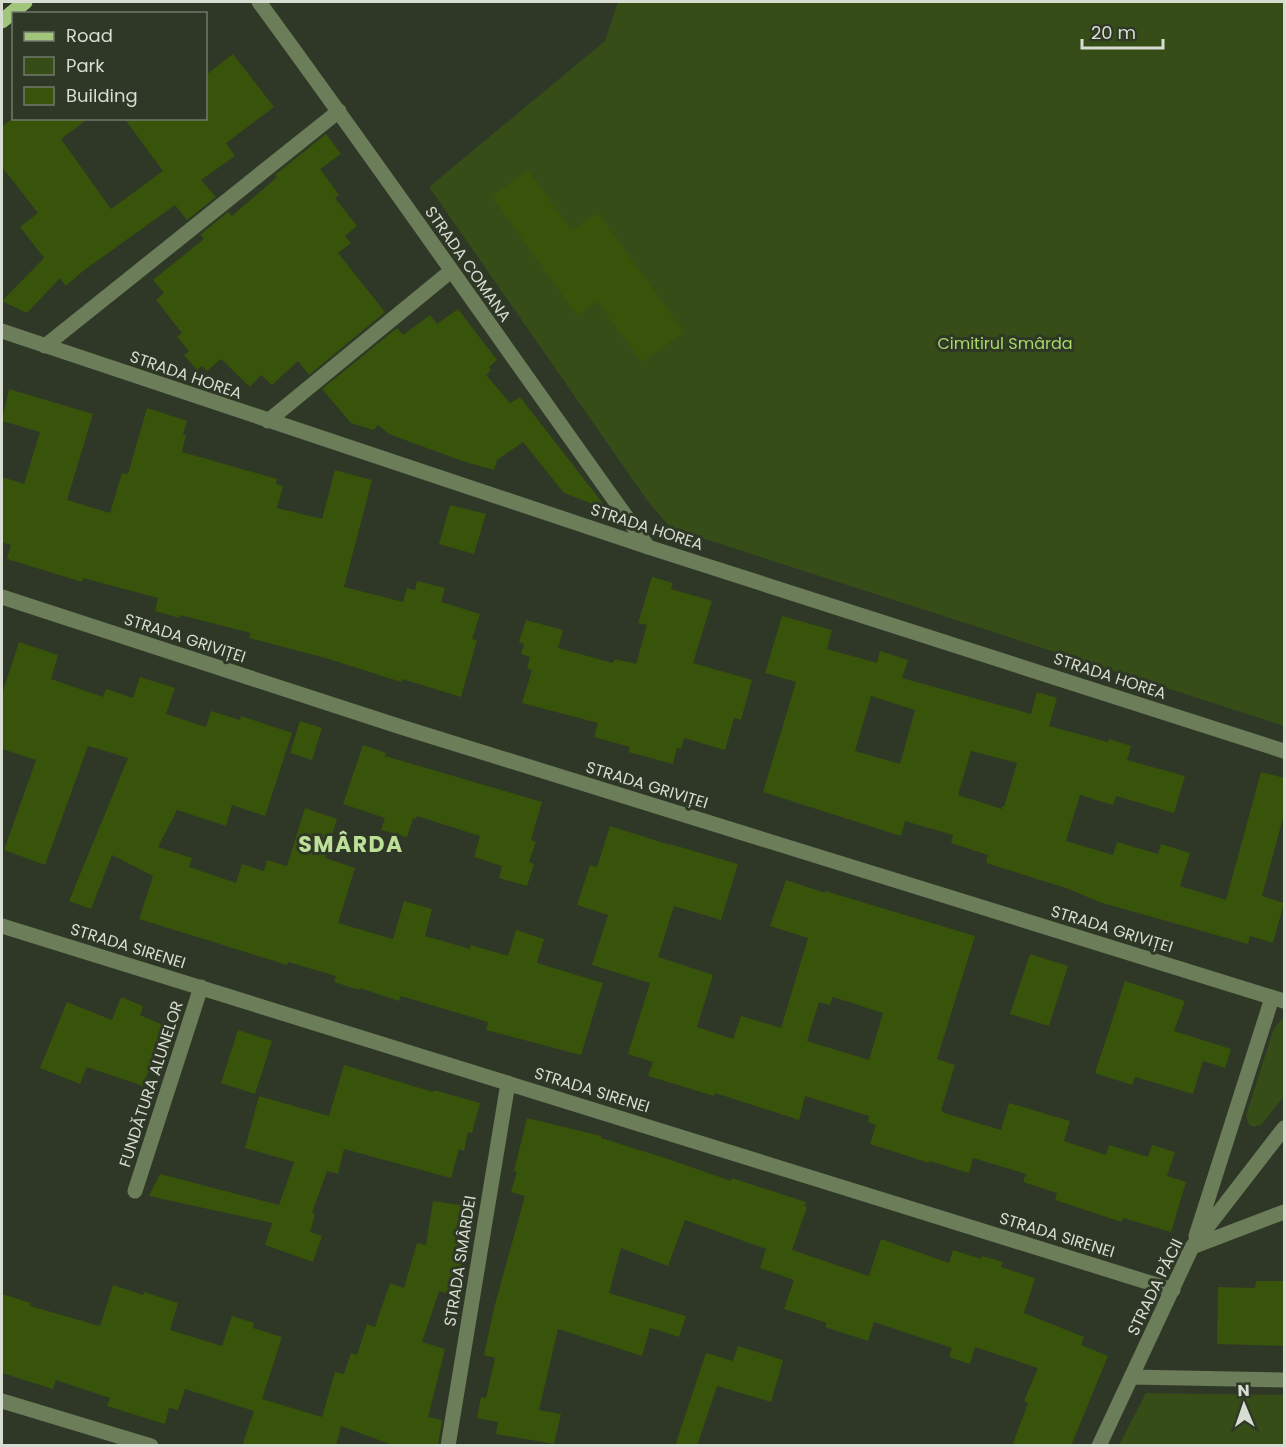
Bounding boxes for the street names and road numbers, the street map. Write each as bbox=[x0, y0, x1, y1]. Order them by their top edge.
street label: STRADA COMANA bbox=[419, 202, 517, 327]
street label: STRADA HOREA bbox=[127, 345, 245, 405]
street label: STRADA HOREA bbox=[588, 498, 707, 556]
street label: STRADA GRIVIȚEI bbox=[121, 608, 249, 668]
street label: STRADA HOREA bbox=[1051, 647, 1170, 705]
street label: STRADA GRIVIȚEI bbox=[583, 755, 711, 815]
street label: STRADA GRIVIȚEI bbox=[1048, 899, 1176, 959]
street label: STRADA SIRENEI bbox=[67, 918, 189, 974]
street label: FUNDĂTURA ALUNELOR bbox=[113, 998, 189, 1170]
street label: STRADA SIRENEI bbox=[531, 1062, 653, 1118]
street label: STRADA SMÂRDEI bbox=[438, 1194, 482, 1328]
street label: STRADA SIRENEI bbox=[996, 1207, 1118, 1263]
street label: STRADA PĂCII bbox=[1122, 1235, 1188, 1339]

